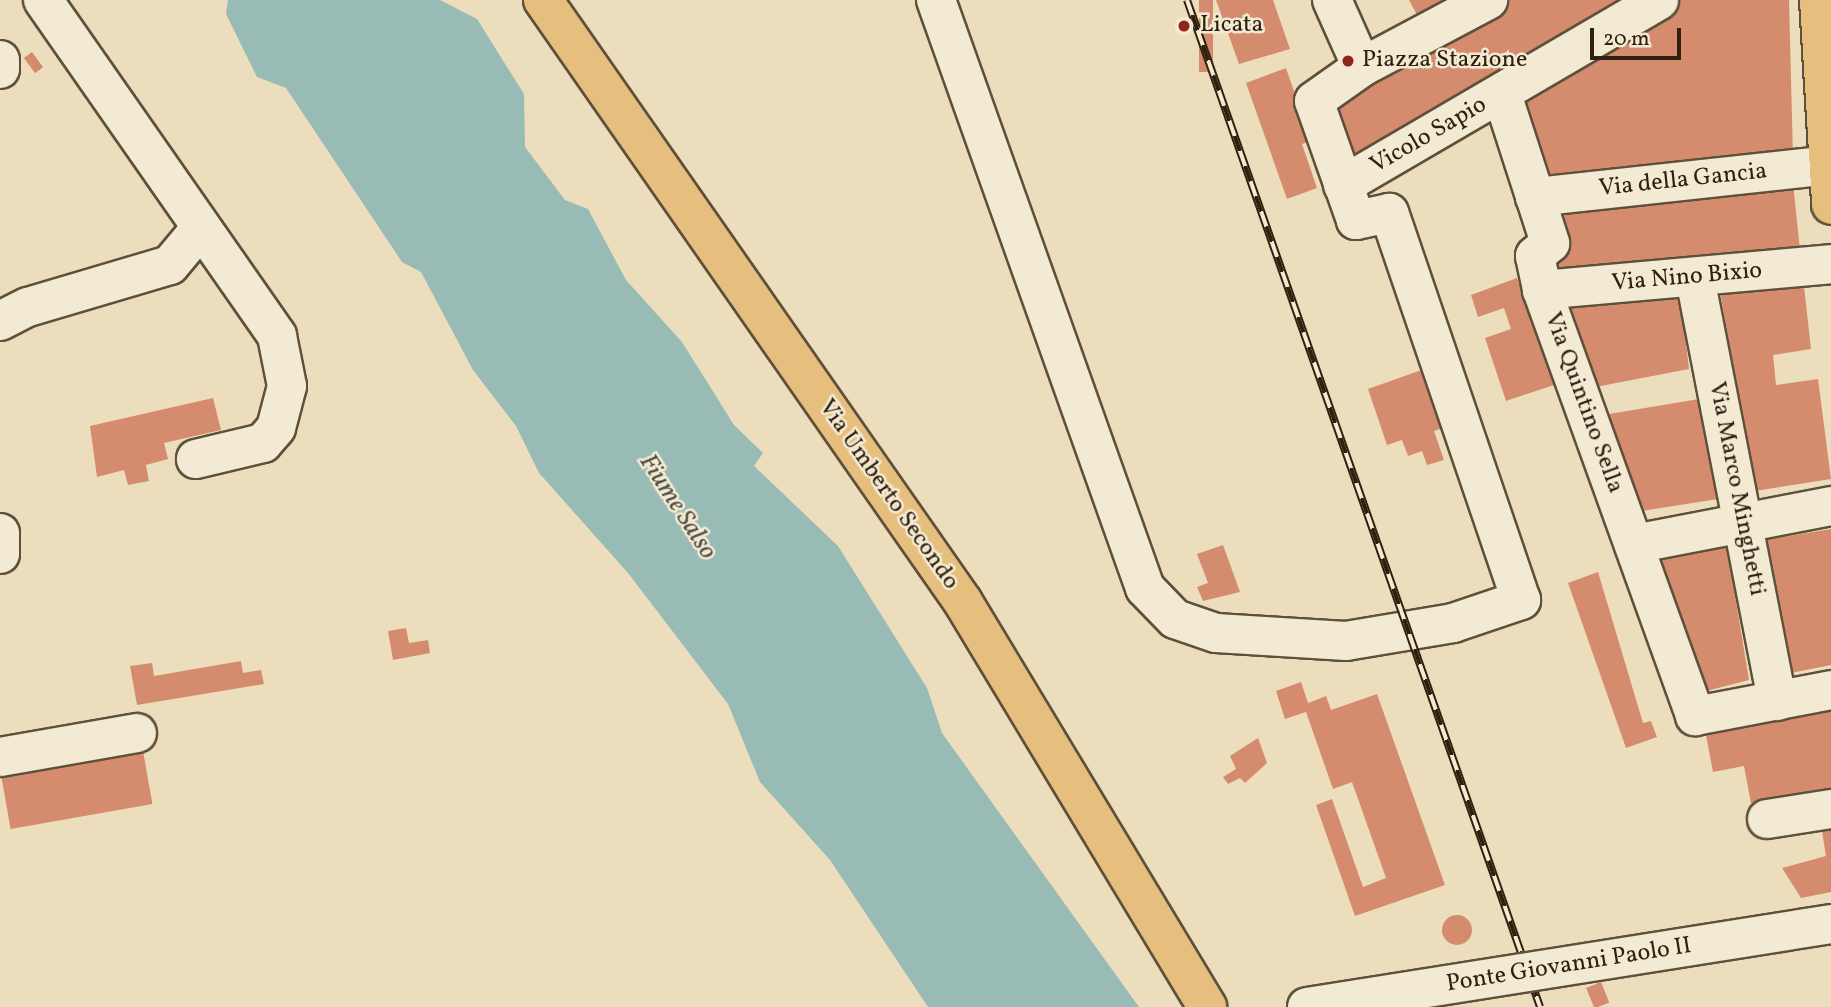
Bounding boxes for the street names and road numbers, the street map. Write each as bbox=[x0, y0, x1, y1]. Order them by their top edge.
street label: Vicolo Sapio bbox=[1366, 91, 1492, 181]
street label: Via della Gancia bbox=[1597, 158, 1769, 204]
street label: Via Nino Bixio bbox=[1611, 257, 1763, 299]
street label: Via Quintino Sella bbox=[1537, 309, 1629, 497]
street label: Via Marco Minghetti bbox=[1701, 379, 1771, 599]
street label: Via Umberto Secondo bbox=[811, 394, 965, 596]
street label: Ponte Giovanni Paolo II bbox=[1444, 932, 1694, 1000]

